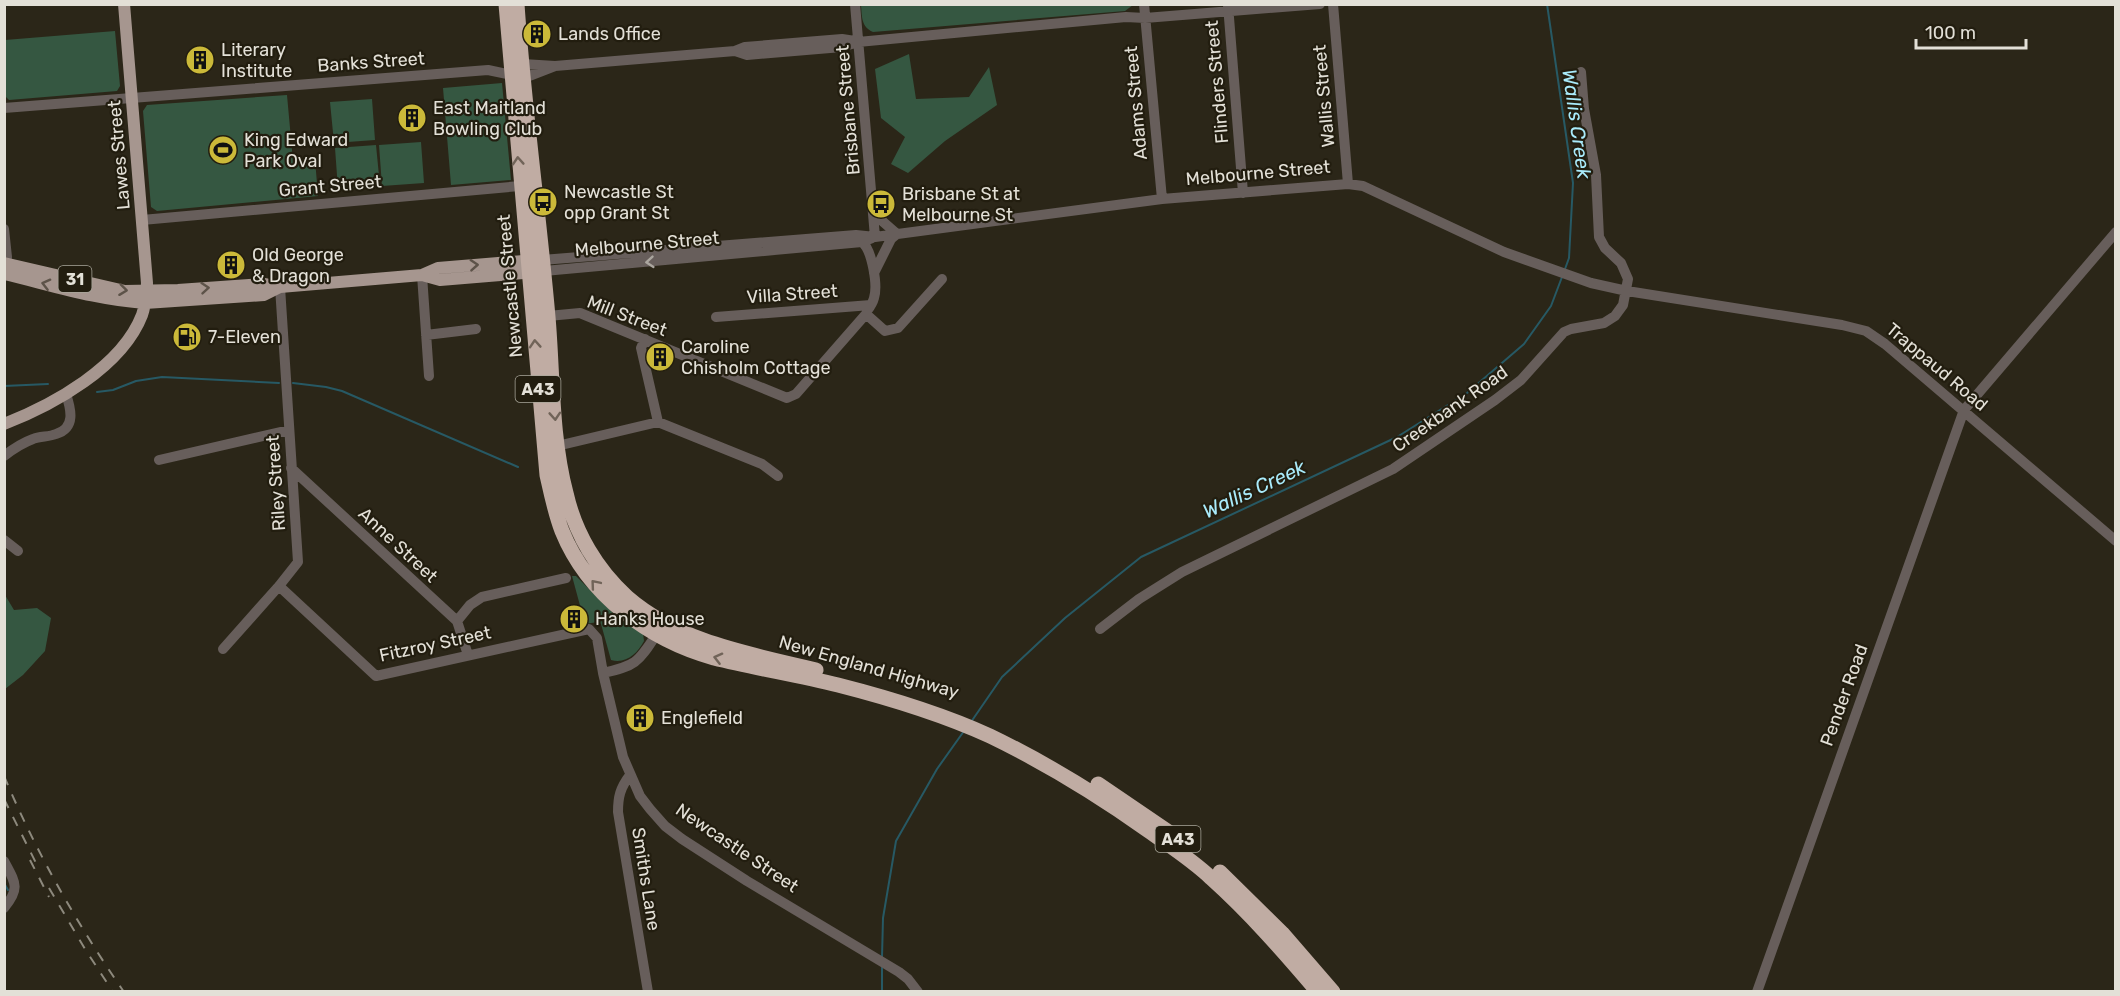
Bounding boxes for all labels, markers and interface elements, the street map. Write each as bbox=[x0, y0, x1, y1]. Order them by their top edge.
scale bar bbox=[1916, 12, 2026, 50]
building icon: Lands Office bbox=[521, 18, 553, 50]
street label: Flinders Street bbox=[1201, 20, 1233, 144]
text: 100 m bbox=[1925, 22, 1976, 44]
place label: Lands Office bbox=[558, 23, 661, 45]
place label: Literary Institute bbox=[221, 39, 292, 82]
building icon: Literary Institute bbox=[184, 44, 216, 76]
street label: Brisbane Street bbox=[831, 44, 865, 176]
street label: Wallis Street bbox=[1309, 44, 1339, 148]
street label: Adams Street bbox=[1120, 45, 1152, 161]
street label: Banks Street bbox=[317, 47, 425, 77]
water label: Wallis Creek bbox=[1557, 67, 1597, 181]
place label: East Maitland Bowling Club bbox=[433, 97, 546, 140]
street label: Lawes Street bbox=[103, 99, 135, 211]
building icon: East Maitland Bowling Club bbox=[396, 102, 428, 134]
place label: King Edward Park Oval bbox=[244, 129, 348, 172]
sports icon: King Edward Park Oval bbox=[207, 134, 239, 166]
one-way arrow bbox=[512, 156, 525, 165]
street label: Melbourne Street bbox=[1185, 156, 1331, 190]
street label: Grant Street bbox=[278, 171, 382, 201]
place label: Newcastle St opp Grant St bbox=[564, 181, 674, 224]
place label: Brisbane St at Melbourne St bbox=[902, 183, 1020, 226]
bus stop icon: Newcastle St opp Grant St bbox=[527, 186, 559, 218]
bus stop icon: Brisbane St at Melbourne St bbox=[865, 188, 897, 220]
street label: Newcastle Street bbox=[493, 214, 527, 358]
street label: Melbourne Street bbox=[574, 227, 720, 261]
place label: Old George & Dragon bbox=[252, 244, 344, 287]
building icon: Old George & Dragon bbox=[215, 249, 247, 281]
one-way arrow bbox=[646, 255, 655, 268]
one-way arrow bbox=[470, 259, 479, 272]
road number: 31 bbox=[58, 266, 92, 292]
one-way arrow bbox=[42, 279, 52, 292]
street label: Villa Street bbox=[746, 280, 838, 308]
one-way arrow bbox=[200, 282, 209, 295]
one-way arrow bbox=[118, 283, 128, 295]
street label: Mill Street bbox=[584, 291, 670, 341]
street label: Trappaud Road bbox=[1882, 318, 1992, 416]
fuel station icon: 7-Eleven bbox=[171, 321, 203, 353]
place label: 7-Eleven bbox=[208, 326, 281, 348]
place label: Caroline Chisholm Cottage bbox=[681, 336, 831, 379]
one-way arrow bbox=[528, 339, 541, 348]
building icon: Caroline Chisholm Cottage bbox=[644, 341, 676, 373]
street label: Creekbank Road bbox=[1388, 361, 1512, 457]
road number: A43 bbox=[516, 376, 560, 402]
one-way arrow bbox=[548, 412, 561, 421]
street label: Riley Street bbox=[262, 434, 290, 532]
water label: Wallis Creek bbox=[1199, 454, 1310, 523]
street label: Anne Street bbox=[354, 503, 442, 587]
one-way arrow bbox=[591, 580, 602, 591]
building icon: Hanks House bbox=[558, 603, 590, 635]
place label: Hanks House bbox=[595, 608, 705, 630]
street label: Fitzroy Street bbox=[377, 621, 493, 667]
street label: New England Highway bbox=[776, 631, 962, 703]
street label: Pender Road bbox=[1815, 641, 1873, 749]
one-way arrow bbox=[713, 653, 723, 666]
building icon: Englefield bbox=[624, 702, 656, 734]
place label: Englefield bbox=[661, 707, 743, 729]
street label: Newcastle Street bbox=[671, 799, 803, 897]
street label: Smiths Lane bbox=[627, 826, 665, 932]
road number: A43 bbox=[1156, 826, 1200, 852]

